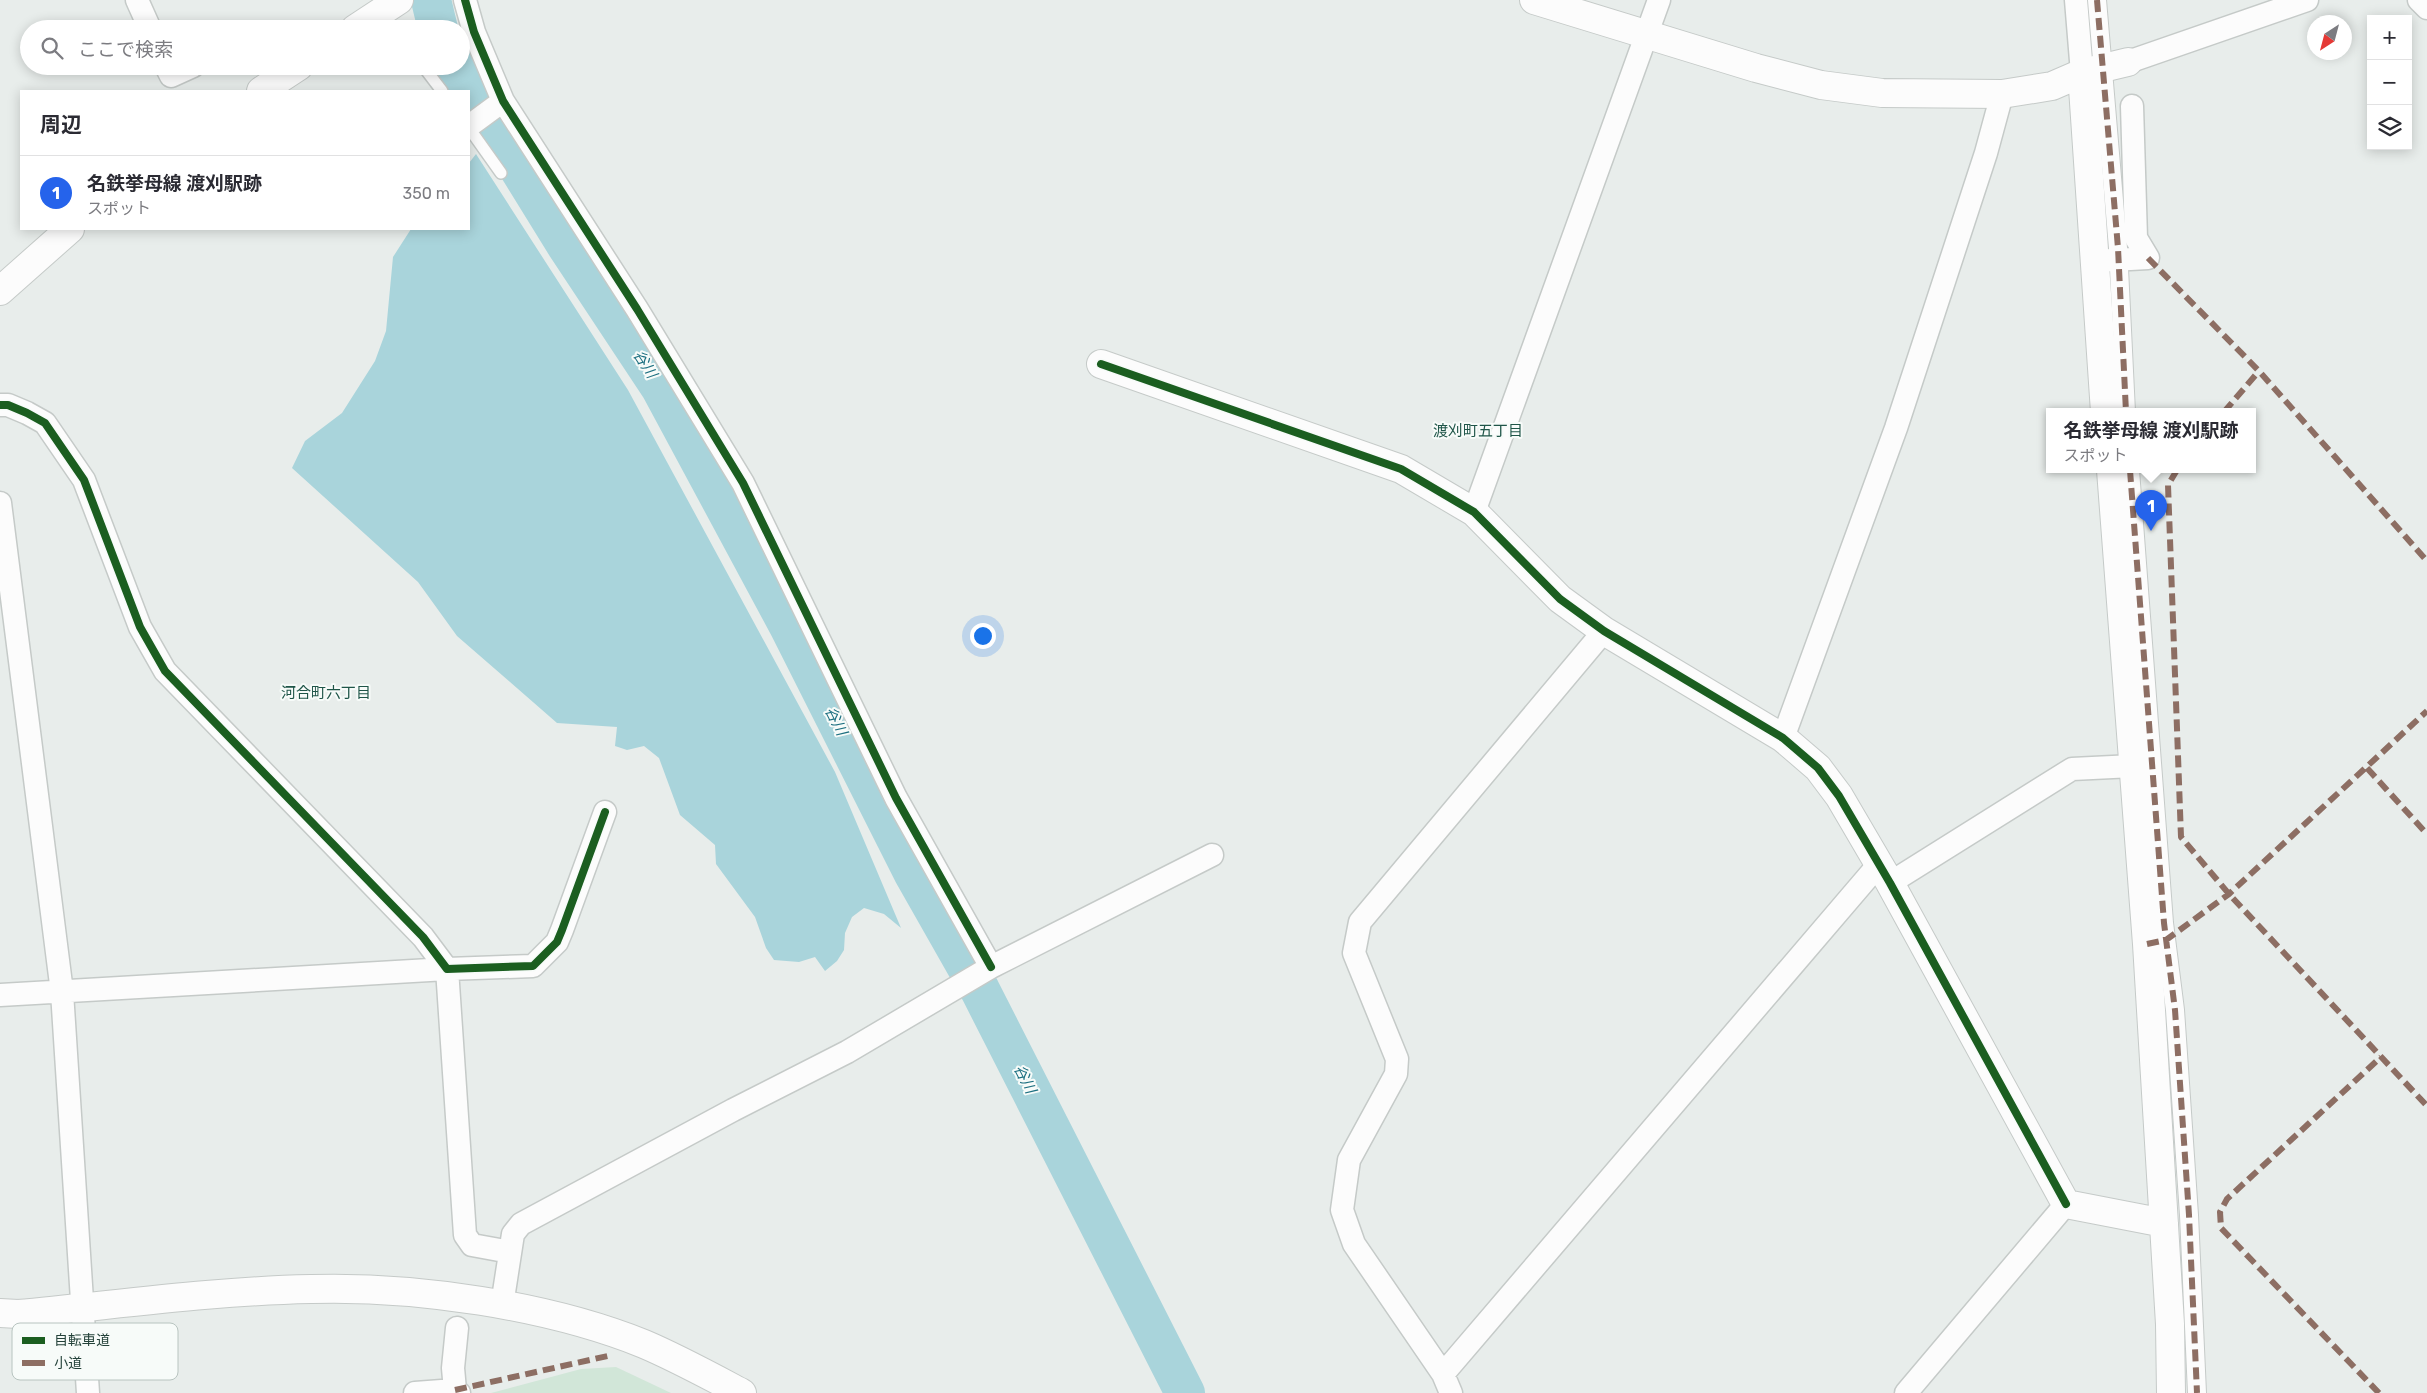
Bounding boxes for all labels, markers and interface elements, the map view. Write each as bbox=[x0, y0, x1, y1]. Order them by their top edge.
north arrow bbox=[2307, 15, 2352, 60]
map controls bbox=[2367, 15, 2412, 150]
button: + bbox=[2367, 15, 2412, 60]
search box bbox=[20, 20, 470, 75]
icon: search bbox=[38, 34, 66, 62]
text: ここで検索 bbox=[78, 38, 173, 61]
button: − bbox=[2367, 60, 2412, 105]
button: layers bbox=[2367, 105, 2412, 150]
text: 周辺 bbox=[40, 112, 82, 137]
text: 名鉄挙母線 渡刈駅跡 bbox=[87, 172, 262, 195]
text: 1 bbox=[52, 184, 60, 203]
text: 350 m bbox=[403, 184, 450, 203]
text: スポット bbox=[87, 199, 151, 218]
water label: 谷川 bbox=[629, 347, 662, 383]
popup bbox=[2046, 408, 2256, 473]
text: 名鉄挙母線 渡刈駅跡 bbox=[2063, 419, 2239, 442]
district label: 渡刈町五丁目 bbox=[1433, 422, 1523, 440]
text: スポット bbox=[2063, 446, 2127, 465]
pin: 1 bbox=[2135, 490, 2167, 531]
your location bbox=[970, 623, 996, 649]
district label: 河合町六丁目 bbox=[281, 684, 371, 702]
water label: 谷川 bbox=[821, 704, 852, 740]
water label: 谷川 bbox=[1010, 1062, 1041, 1098]
legend bbox=[12, 1323, 178, 1380]
text: 自転車道 bbox=[54, 1332, 110, 1349]
text: 小道 bbox=[54, 1355, 82, 1372]

